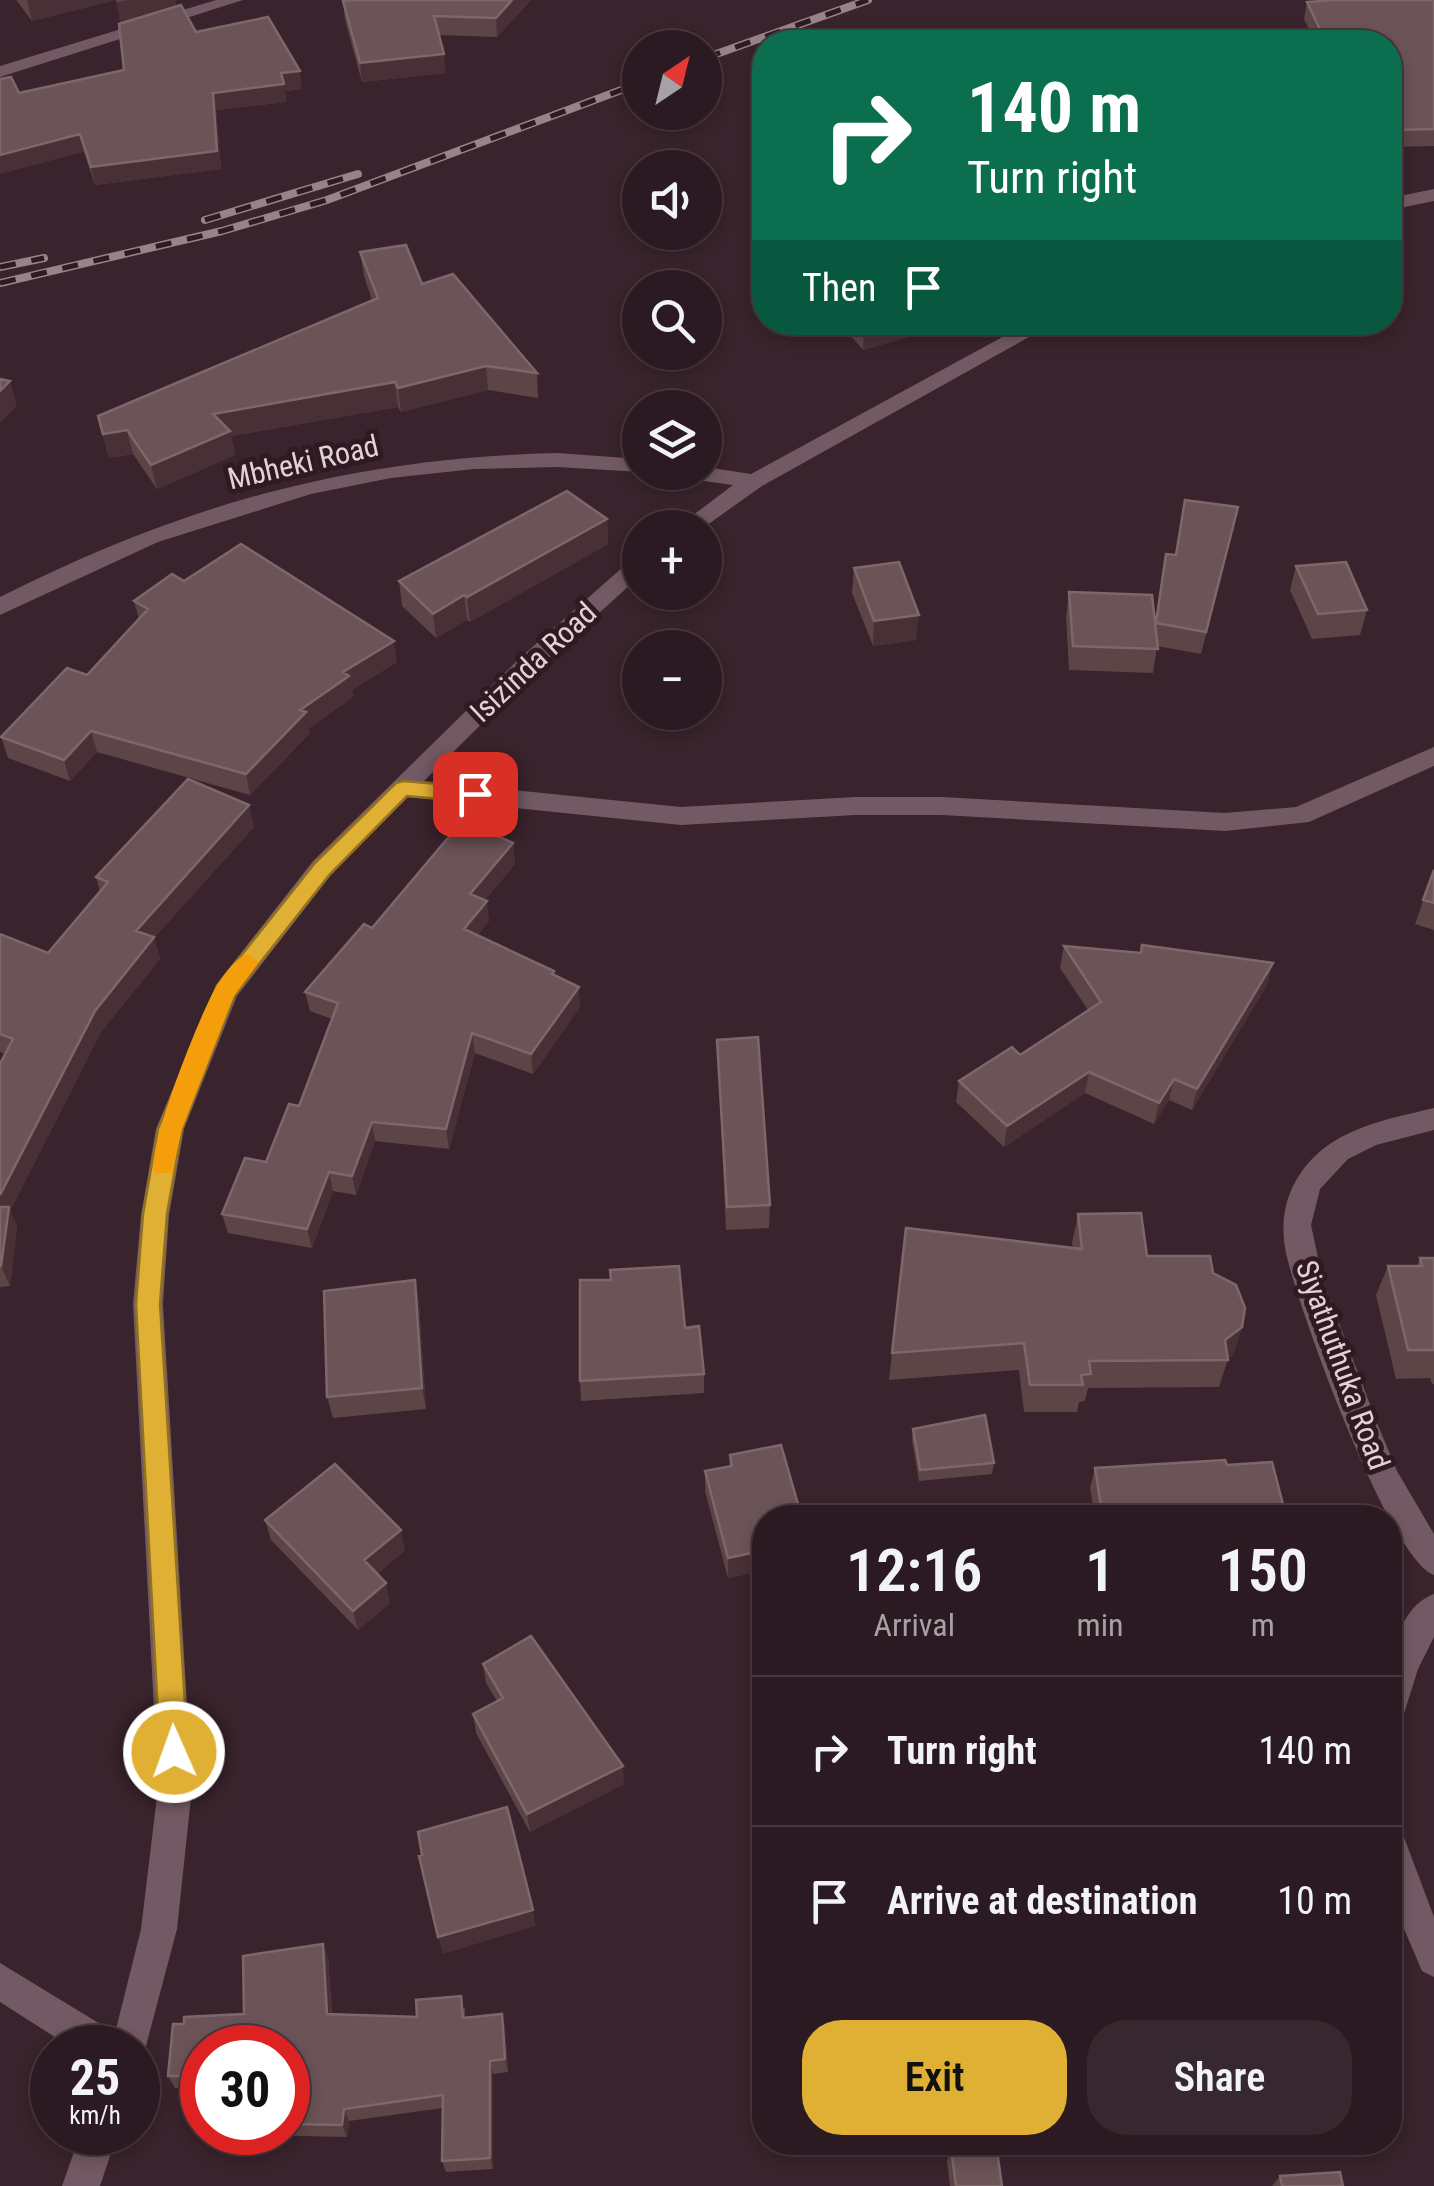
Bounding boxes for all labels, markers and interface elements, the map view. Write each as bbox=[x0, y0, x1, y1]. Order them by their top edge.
north arrow bbox=[622, 30, 722, 130]
map controls bbox=[622, 30, 722, 730]
text: 140 m bbox=[967, 67, 1141, 149]
icon: right bbox=[802, 70, 932, 200]
button: sound bbox=[622, 150, 722, 250]
text: Turn right bbox=[967, 151, 1137, 204]
icon: arrive bbox=[896, 260, 951, 315]
text: Then bbox=[802, 266, 876, 310]
button: search bbox=[622, 270, 722, 370]
button: layers bbox=[622, 390, 722, 490]
street label: Mbheki Road bbox=[224, 428, 382, 496]
button: + bbox=[622, 510, 722, 610]
street label: Isizinda Road bbox=[463, 595, 603, 729]
button: − bbox=[622, 630, 722, 730]
pin bbox=[433, 752, 518, 837]
icon: arrive bbox=[448, 767, 503, 822]
street label: Siyathuthuka Road bbox=[1289, 1256, 1397, 1474]
text: 12:16 bbox=[846, 1535, 983, 1606]
text: 1 bbox=[1085, 1535, 1115, 1606]
text: 150 bbox=[1217, 1535, 1308, 1606]
text: Arrival bbox=[874, 1606, 955, 1644]
text: min bbox=[1077, 1606, 1123, 1644]
text: m bbox=[1251, 1606, 1275, 1644]
position arrow bbox=[122, 1700, 226, 1804]
icon: right bbox=[802, 1724, 857, 1779]
text: Turn right bbox=[887, 1729, 1037, 1773]
text: 140 m bbox=[1258, 1729, 1352, 1773]
icon: arrive bbox=[802, 1874, 857, 1929]
text: Arrive at destination bbox=[887, 1879, 1197, 1923]
text: 10 m bbox=[1277, 1879, 1352, 1923]
button: Exit bbox=[802, 2020, 1067, 2135]
button: Share bbox=[1087, 2020, 1352, 2135]
speed limit sign: 30 bbox=[180, 2025, 310, 2155]
text: 25 bbox=[70, 2049, 120, 2107]
text: km/h bbox=[69, 2101, 121, 2130]

